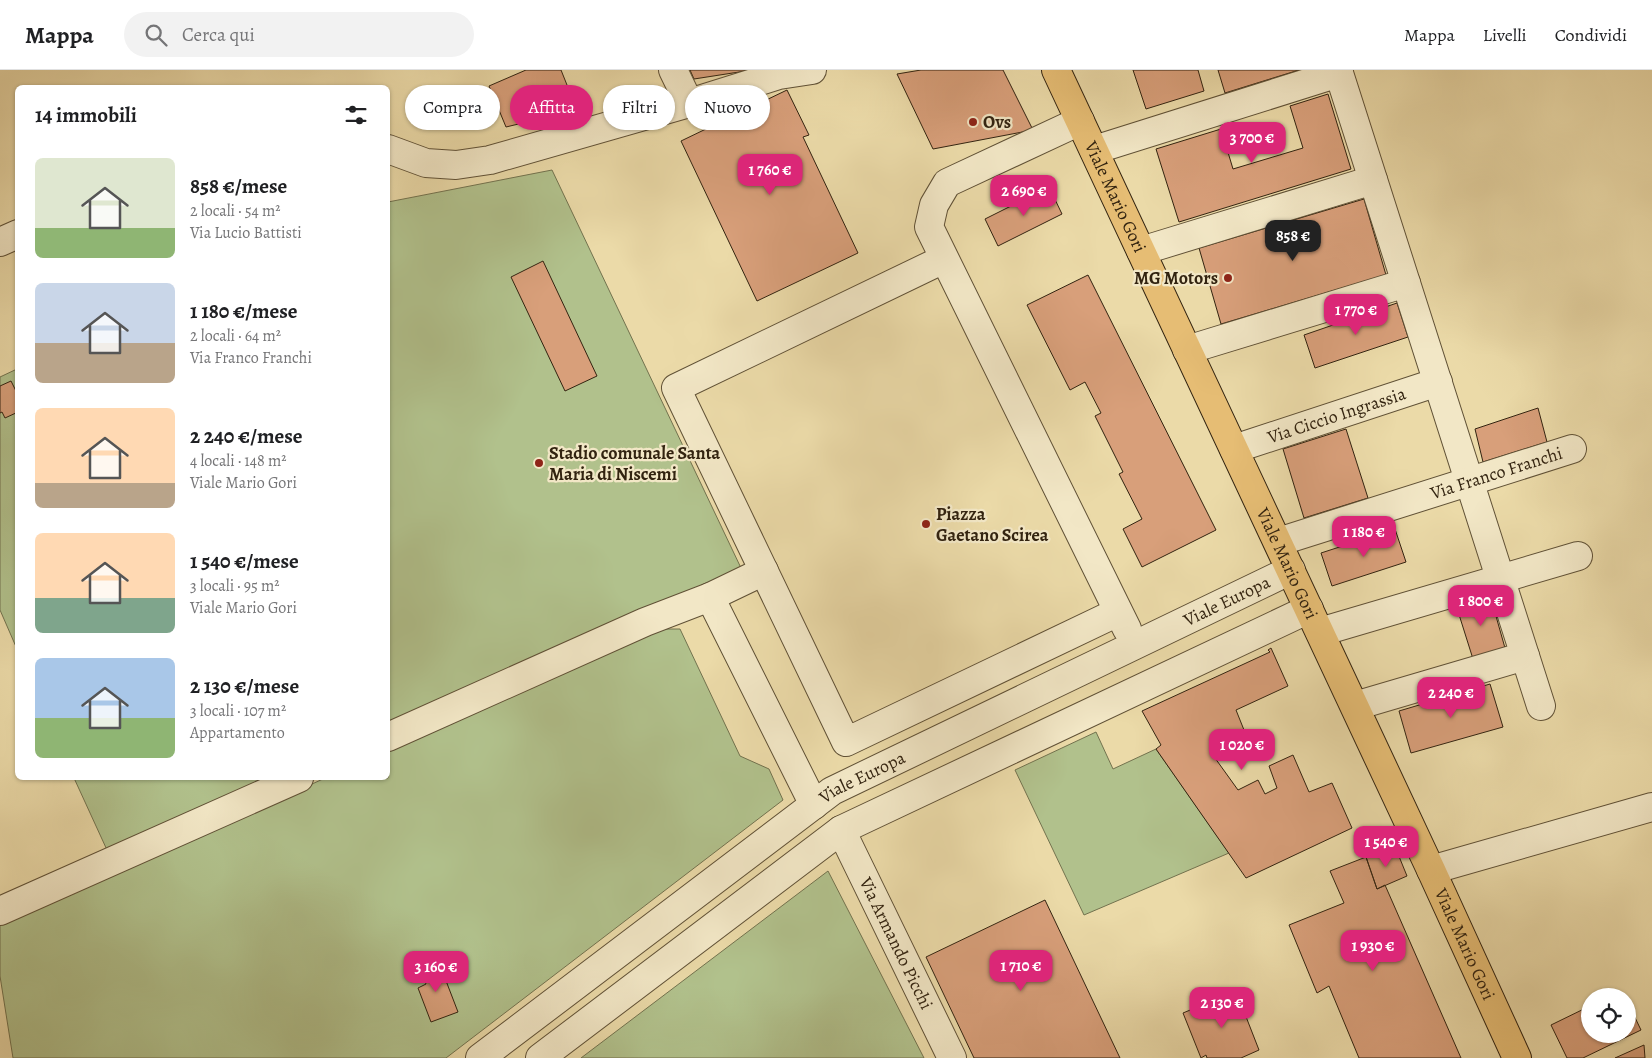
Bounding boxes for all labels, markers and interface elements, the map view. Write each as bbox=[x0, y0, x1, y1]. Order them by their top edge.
search box bbox=[124, 12, 474, 57]
text: Mappa bbox=[25, 19, 94, 51]
icon: search bbox=[142, 21, 170, 49]
text: Cerca qui bbox=[182, 22, 255, 48]
text: Mappa bbox=[1404, 23, 1455, 47]
text: Livelli bbox=[1483, 23, 1527, 47]
text: Condividi bbox=[1555, 23, 1627, 47]
chip: Compra bbox=[405, 85, 500, 130]
chip: Affitta bbox=[510, 85, 593, 130]
chip: Filtri bbox=[603, 85, 675, 130]
chip: Nuovo bbox=[685, 85, 770, 130]
text: 14 immobili bbox=[35, 101, 137, 129]
icon: filters bbox=[342, 101, 370, 129]
place label: Ovs bbox=[983, 110, 1011, 134]
marker: Ovs bbox=[967, 116, 979, 128]
pin: 3 700 € bbox=[1206, 122, 1298, 164]
text: 3 700 € bbox=[1230, 127, 1274, 149]
street label: Viale Mario Gori bbox=[1079, 136, 1152, 256]
pin: 1 760 € bbox=[724, 154, 816, 196]
text: 1 760 € bbox=[749, 159, 791, 181]
text: 858 €/mese bbox=[190, 172, 287, 200]
pin: 2 690 € bbox=[978, 174, 1070, 217]
icon: home bbox=[75, 178, 135, 238]
text: 2 690 € bbox=[1001, 180, 1047, 202]
text: 2 locali · 54 m² bbox=[190, 200, 281, 222]
pin: 858 € bbox=[1258, 220, 1328, 262]
text: Via Lucio Battisti bbox=[190, 222, 302, 244]
text: 858 € bbox=[1276, 225, 1310, 247]
place label: MG Motors bbox=[1134, 266, 1218, 290]
marker: MG Motors bbox=[1222, 272, 1234, 284]
pin: 1 770 € bbox=[1310, 294, 1402, 336]
text: 1 180 €/mese bbox=[190, 297, 298, 325]
text: 1 770 € bbox=[1335, 299, 1377, 321]
icon: home bbox=[75, 303, 135, 363]
text: 2 locali · 64 m² bbox=[190, 325, 281, 347]
text: Via Franco Franchi bbox=[190, 347, 312, 369]
street label: Via Ciccio Ingrassia bbox=[1263, 381, 1409, 450]
text: 2 240 €/mese bbox=[190, 422, 303, 450]
icon: home bbox=[75, 428, 135, 488]
place label: Stadio comunale Santa Maria di Niscemi bbox=[549, 441, 721, 486]
street label: Via Franco Franchi bbox=[1426, 441, 1565, 505]
text: 4 locali · 148 m² bbox=[190, 450, 287, 472]
marker: Stadio comunale Santa Maria di Niscemi bbox=[533, 457, 545, 469]
text: Viale Mario Gori bbox=[190, 472, 297, 494]
place label: Piazza Gaetano Scirea bbox=[936, 502, 1049, 547]
street label: Viale Mario Gori bbox=[1250, 503, 1324, 623]
pin: 1 180 € bbox=[1318, 516, 1410, 558]
marker: Piazza Gaetano Scirea bbox=[920, 518, 932, 530]
text: 1 180 € bbox=[1343, 521, 1385, 543]
text: 1 540 €/mese bbox=[190, 547, 299, 575]
icon: home bbox=[75, 553, 135, 613]
street label: Viale Europa bbox=[1179, 570, 1275, 632]
text: 3 locali · 95 m² bbox=[190, 575, 280, 597]
pin: 1 800 € bbox=[1435, 584, 1527, 627]
text: 1 800 € bbox=[1459, 590, 1503, 612]
text: Viale Mario Gori bbox=[190, 597, 297, 619]
text: 2 130 €/mese bbox=[190, 672, 299, 700]
pin: 2 240 € bbox=[1405, 676, 1497, 719]
icon: home bbox=[75, 678, 135, 738]
text: 2 240 € bbox=[1428, 682, 1474, 704]
text: 3 locali · 107 m² bbox=[190, 700, 286, 722]
text: Appartamento bbox=[190, 722, 285, 744]
pin: 1 020 € bbox=[1196, 728, 1288, 771]
text: 1 020 € bbox=[1220, 734, 1264, 756]
street label: Viale Europa bbox=[813, 745, 910, 809]
pin: 1 540 € bbox=[1340, 826, 1432, 868]
text: 1 540 € bbox=[1365, 831, 1407, 853]
street label: Via Armando Picchi bbox=[853, 872, 939, 1013]
street label: Viale Mario Gori bbox=[1429, 883, 1501, 1004]
pin: 1 930 € bbox=[1327, 930, 1419, 972]
text: 1 930 € bbox=[1352, 935, 1394, 957]
pin: 3 160 € bbox=[390, 950, 482, 993]
pin: 1 710 € bbox=[975, 950, 1067, 992]
text: 1 710 € bbox=[1000, 955, 1042, 977]
text: 3 160 € bbox=[415, 956, 457, 978]
pin: 2 130 € bbox=[1176, 986, 1268, 1029]
map controls bbox=[1581, 988, 1636, 1043]
button: locate bbox=[1581, 988, 1636, 1043]
text: 2 130 € bbox=[1200, 992, 1244, 1014]

